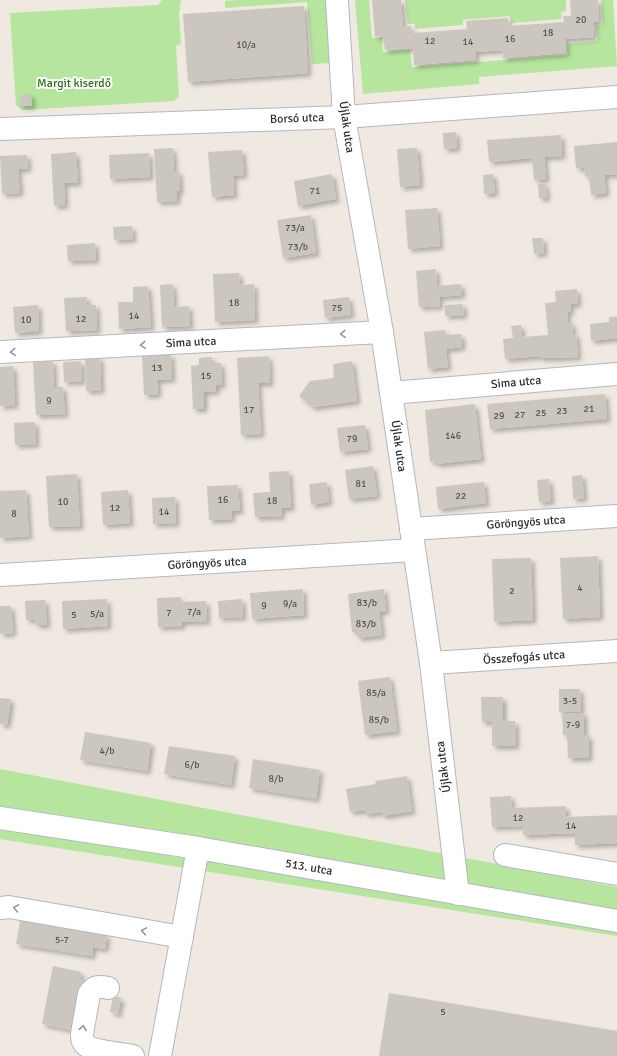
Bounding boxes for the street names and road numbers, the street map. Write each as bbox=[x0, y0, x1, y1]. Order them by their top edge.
street label: Újlak utca bbox=[335, 100, 358, 154]
street label: Borsó utca bbox=[270, 110, 324, 127]
street label: Sima utca bbox=[165, 334, 217, 351]
street label: Sima utca bbox=[490, 373, 542, 392]
street label: Újlak utca bbox=[387, 419, 410, 473]
street label: Göröngyös utca bbox=[486, 512, 566, 533]
street label: Göröngyös utca bbox=[167, 554, 247, 573]
street label: Összefogás utca bbox=[482, 647, 566, 668]
street label: Újlak utca bbox=[433, 740, 454, 794]
street label: 513. utca bbox=[284, 856, 334, 879]

